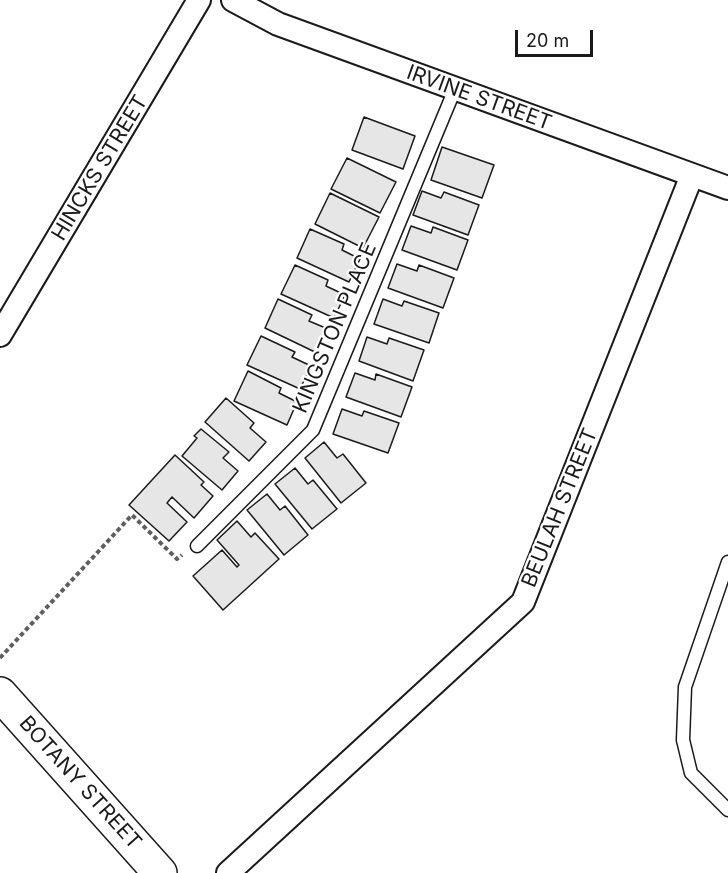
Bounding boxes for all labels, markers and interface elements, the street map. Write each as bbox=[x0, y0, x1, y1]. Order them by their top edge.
scale bar bbox=[518, 18, 596, 56]
text: 20 m bbox=[526, 30, 569, 51]
street label: IRVINE STREET bbox=[403, 60, 555, 136]
street label: HINCKS STREET bbox=[47, 91, 153, 245]
street label: KINGSTON PLACE bbox=[288, 239, 382, 417]
street label: BEULAH STREET bbox=[517, 425, 603, 591]
street label: BOTANY STREET bbox=[14, 711, 146, 855]

